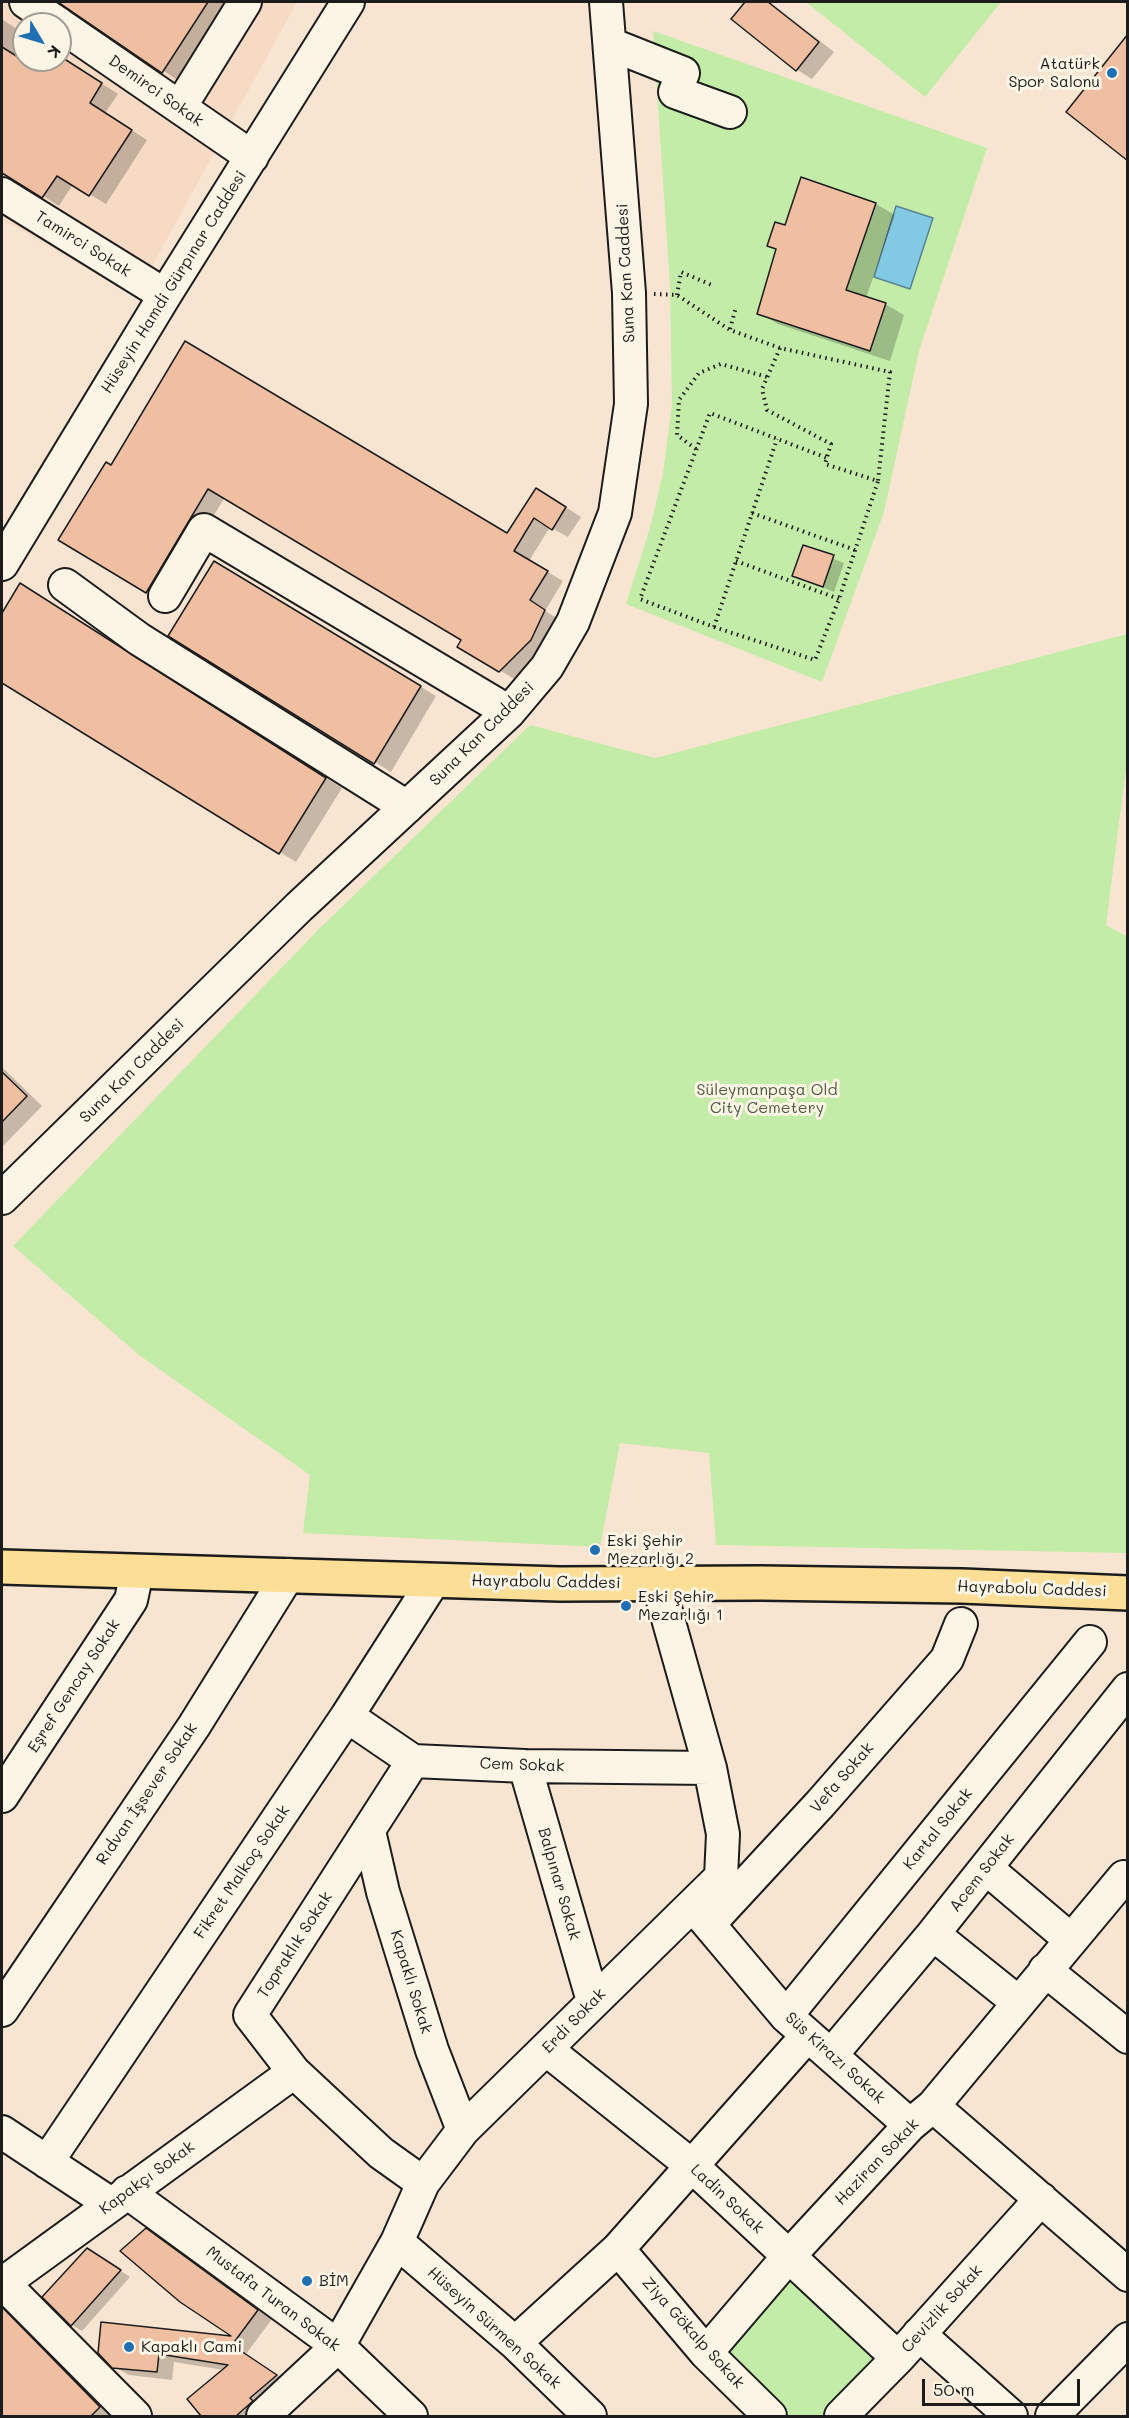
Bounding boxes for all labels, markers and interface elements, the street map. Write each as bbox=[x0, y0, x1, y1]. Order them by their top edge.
north arrow bbox=[12, 12, 72, 72]
text: K bbox=[43, 42, 67, 63]
street label: Demirci Sokak bbox=[105, 51, 207, 131]
place label: Atatürk Spor Salonu bbox=[1008, 54, 1100, 92]
marker: Atatürk Spor Salonu bbox=[1105, 66, 1119, 80]
street label: Hüseyin Hamdi Gürpınar Caddesi bbox=[97, 167, 251, 397]
street label: Suna Kan Caddesi bbox=[613, 203, 639, 343]
street label: Tamirci Sokak bbox=[32, 207, 134, 281]
street label: Suna Kan Caddesi bbox=[426, 678, 538, 790]
street label: Suna Kan Caddesi bbox=[76, 1015, 188, 1127]
park label: Süleymanpaşa Old City Cemetery bbox=[696, 1080, 838, 1118]
place label: Eski Şehir Mezarlığı 2 bbox=[607, 1531, 694, 1569]
marker: Eski Şehir Mezarlığı 2 bbox=[588, 1543, 602, 1557]
street label: Hayrabolu Caddesi bbox=[471, 1571, 621, 1593]
street label: Hayrabolu Caddesi bbox=[957, 1577, 1107, 1601]
place label: Eski Şehir Mezarlığı 1 bbox=[638, 1587, 723, 1625]
marker: Eski Şehir Mezarlığı 1 bbox=[619, 1599, 633, 1613]
street label: Eşref Gencay Sokak bbox=[24, 1616, 124, 1756]
street label: Rıdvan İşsever Sokak bbox=[92, 1719, 202, 1869]
street label: Vefa Sokak bbox=[806, 1739, 878, 1817]
street label: Cem Sokak bbox=[479, 1754, 565, 1776]
street label: Kartal Sokak bbox=[899, 1784, 977, 1874]
street label: Fikret Malkoç Sokak bbox=[190, 1801, 294, 1943]
street label: Balpınar Sokak bbox=[534, 1825, 584, 1943]
street label: Acem Sokak bbox=[946, 1830, 1018, 1916]
street label: Topraklık Sokak bbox=[253, 1888, 337, 2002]
street label: Kapaklı Sokak bbox=[386, 1928, 436, 2036]
street label: Erdi Sokak bbox=[538, 1985, 610, 2057]
street label: Süs Kirazı Sokak bbox=[781, 2008, 889, 2108]
street label: Haziran Sokak bbox=[831, 2115, 923, 2209]
street label: Kapakçı Sokak bbox=[96, 2137, 198, 2219]
street label: Ladin Sokak bbox=[686, 2160, 768, 2238]
street label: Mustafa Turan Sokak bbox=[202, 2242, 344, 2356]
street label: Cevizlik Sokak bbox=[898, 2261, 986, 2357]
street label: Hüseyin Sürmen Sokak bbox=[423, 2263, 565, 2393]
place label: BİM bbox=[319, 2271, 349, 2291]
street label: Ziya Gökalp Sokak bbox=[638, 2273, 748, 2393]
marker: BİM bbox=[300, 2274, 314, 2288]
place label: Kapaklı Cami bbox=[141, 2337, 242, 2357]
marker: Kapaklı Cami bbox=[122, 2340, 136, 2354]
scale bar bbox=[925, 2367, 1082, 2405]
text: 50 m bbox=[933, 2377, 975, 2401]

